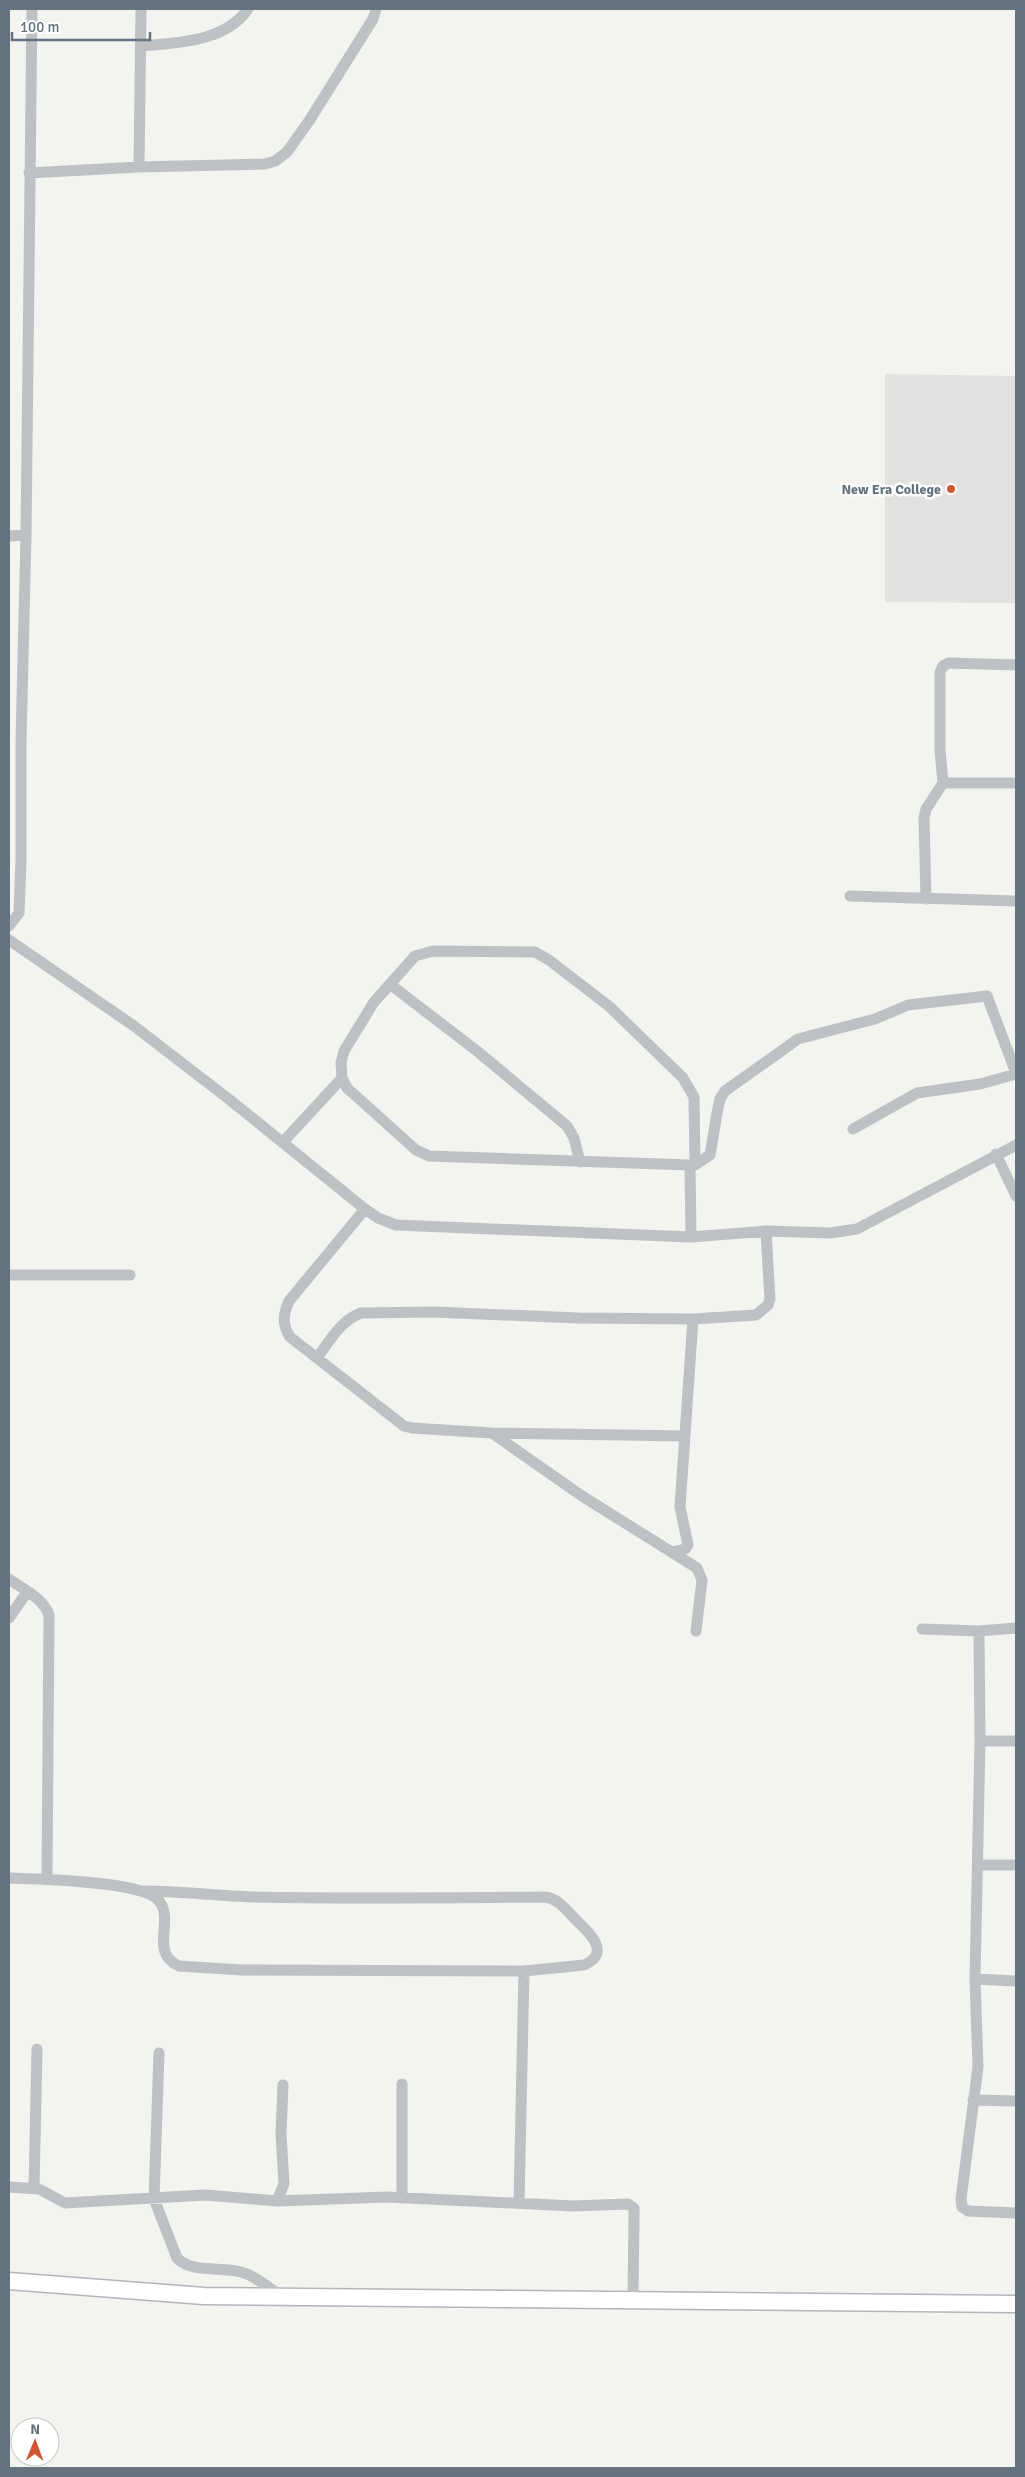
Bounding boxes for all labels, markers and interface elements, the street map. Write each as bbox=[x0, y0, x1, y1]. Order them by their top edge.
scale bar bbox=[12, 10, 150, 42]
text: 100 m bbox=[20, 18, 60, 36]
place label: New Era College bbox=[841, 481, 941, 498]
marker: New Era College bbox=[945, 483, 957, 495]
north arrow bbox=[10, 2417, 60, 2467]
text: N bbox=[30, 2421, 40, 2438]

